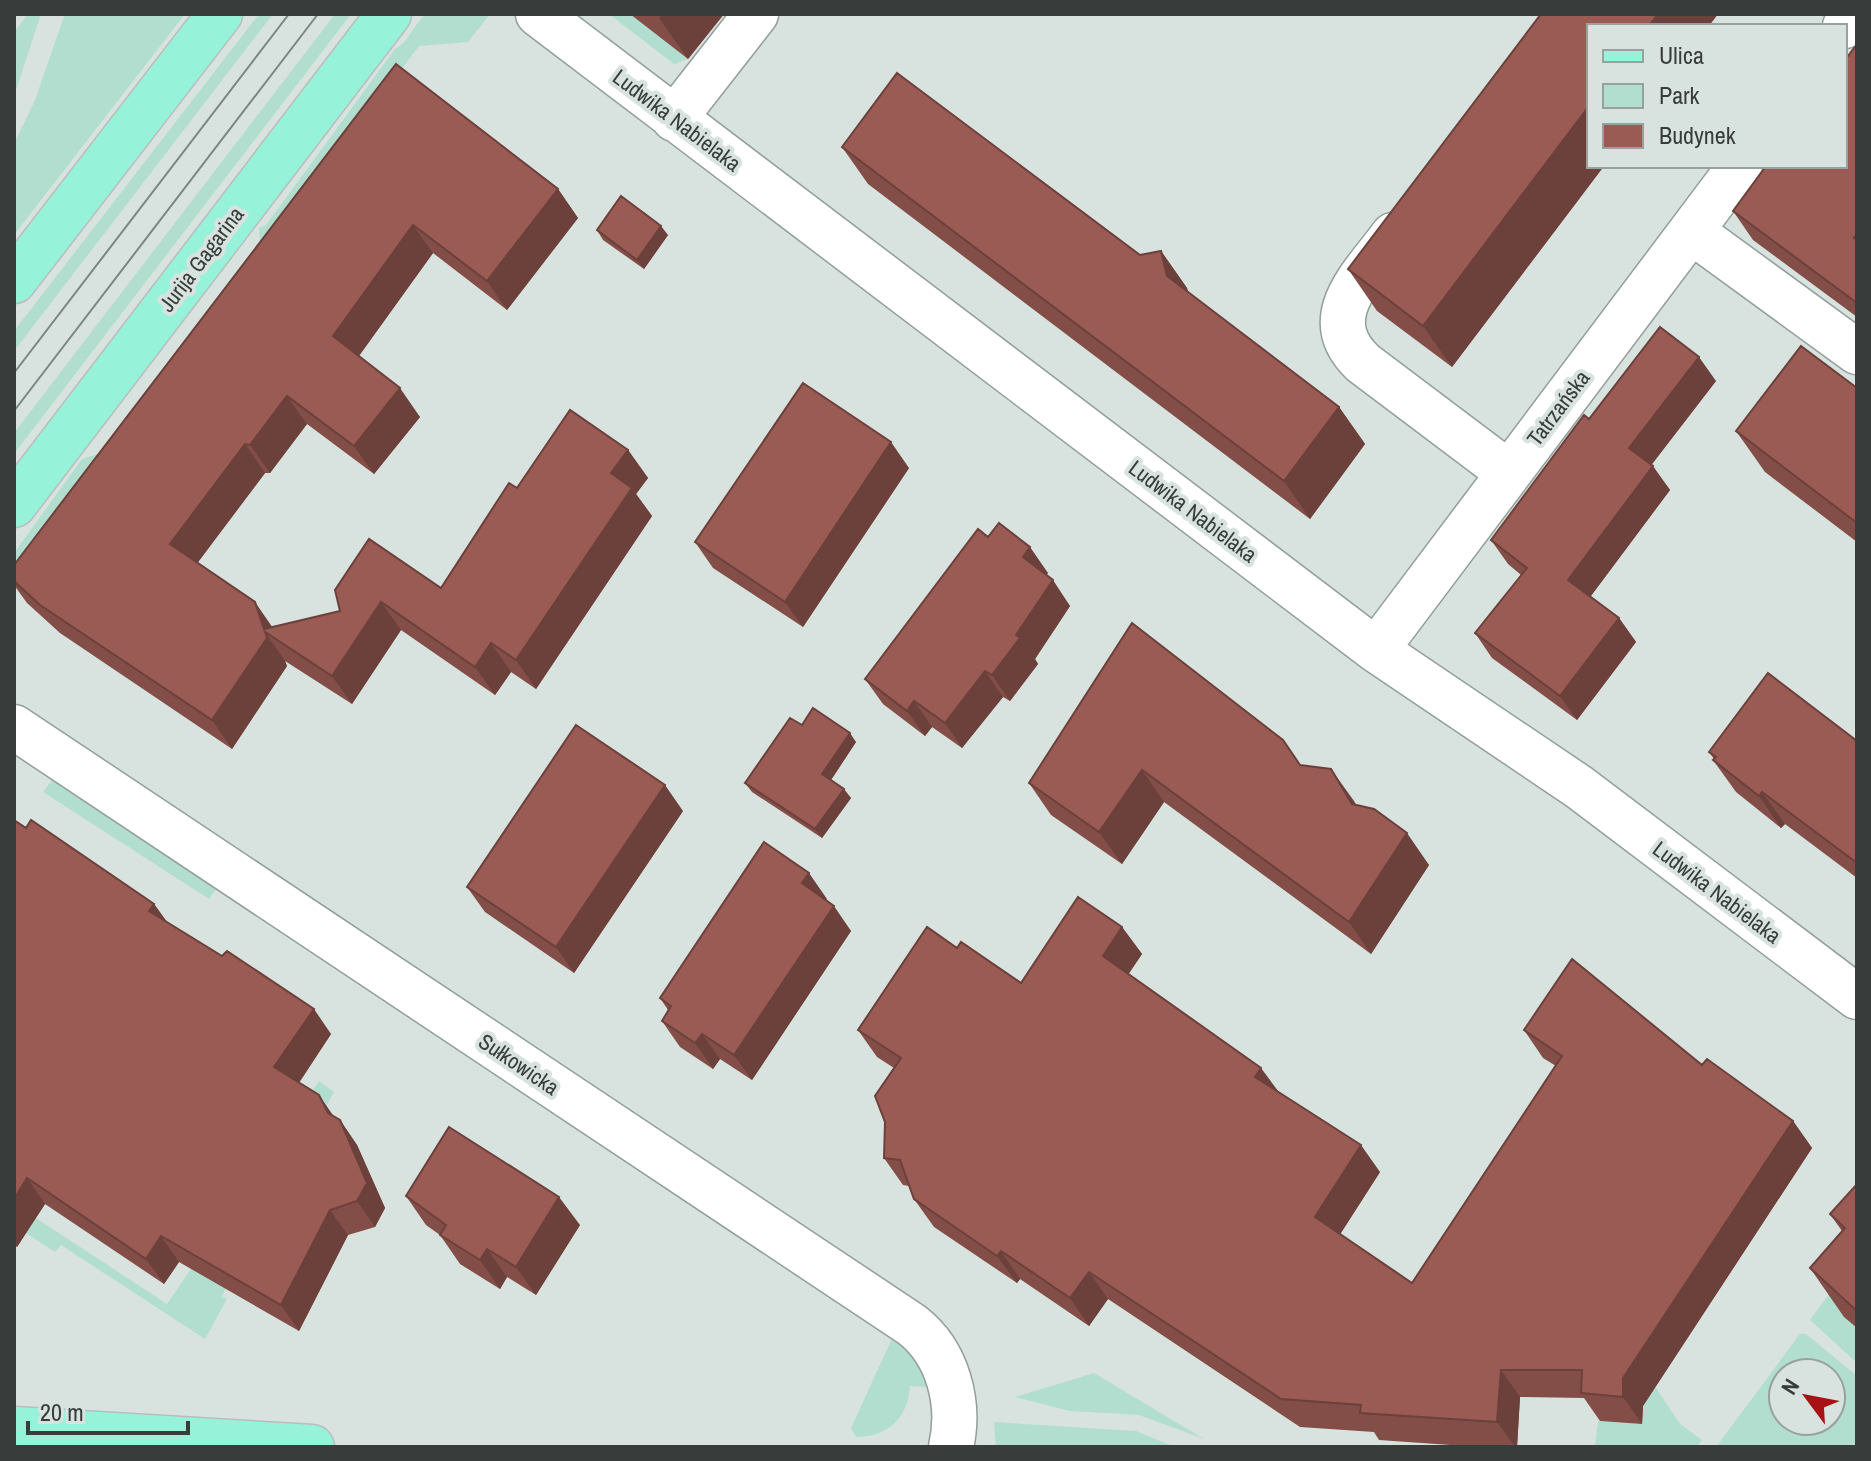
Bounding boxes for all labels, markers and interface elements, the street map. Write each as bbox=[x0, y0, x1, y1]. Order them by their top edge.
legend bbox=[1587, 24, 1847, 168]
text: Ulica bbox=[1659, 39, 1704, 71]
street label: Ludwika Nabielaka bbox=[607, 62, 747, 178]
text: Park bbox=[1659, 79, 1700, 111]
text: Budynek bbox=[1659, 119, 1736, 151]
street label: Jurija Gagarina bbox=[152, 200, 250, 318]
street label: Tatrzańska bbox=[1520, 364, 1596, 452]
street label: Ludwika Nabielaka bbox=[1123, 453, 1263, 569]
street label: Ludwika Nabielaka bbox=[1647, 834, 1787, 950]
street label: Sułkowicka bbox=[473, 1026, 565, 1102]
north arrow bbox=[1767, 1357, 1847, 1437]
text: N bbox=[1774, 1373, 1806, 1400]
scale bar bbox=[28, 1385, 188, 1435]
text: 20 m bbox=[40, 1396, 84, 1428]

